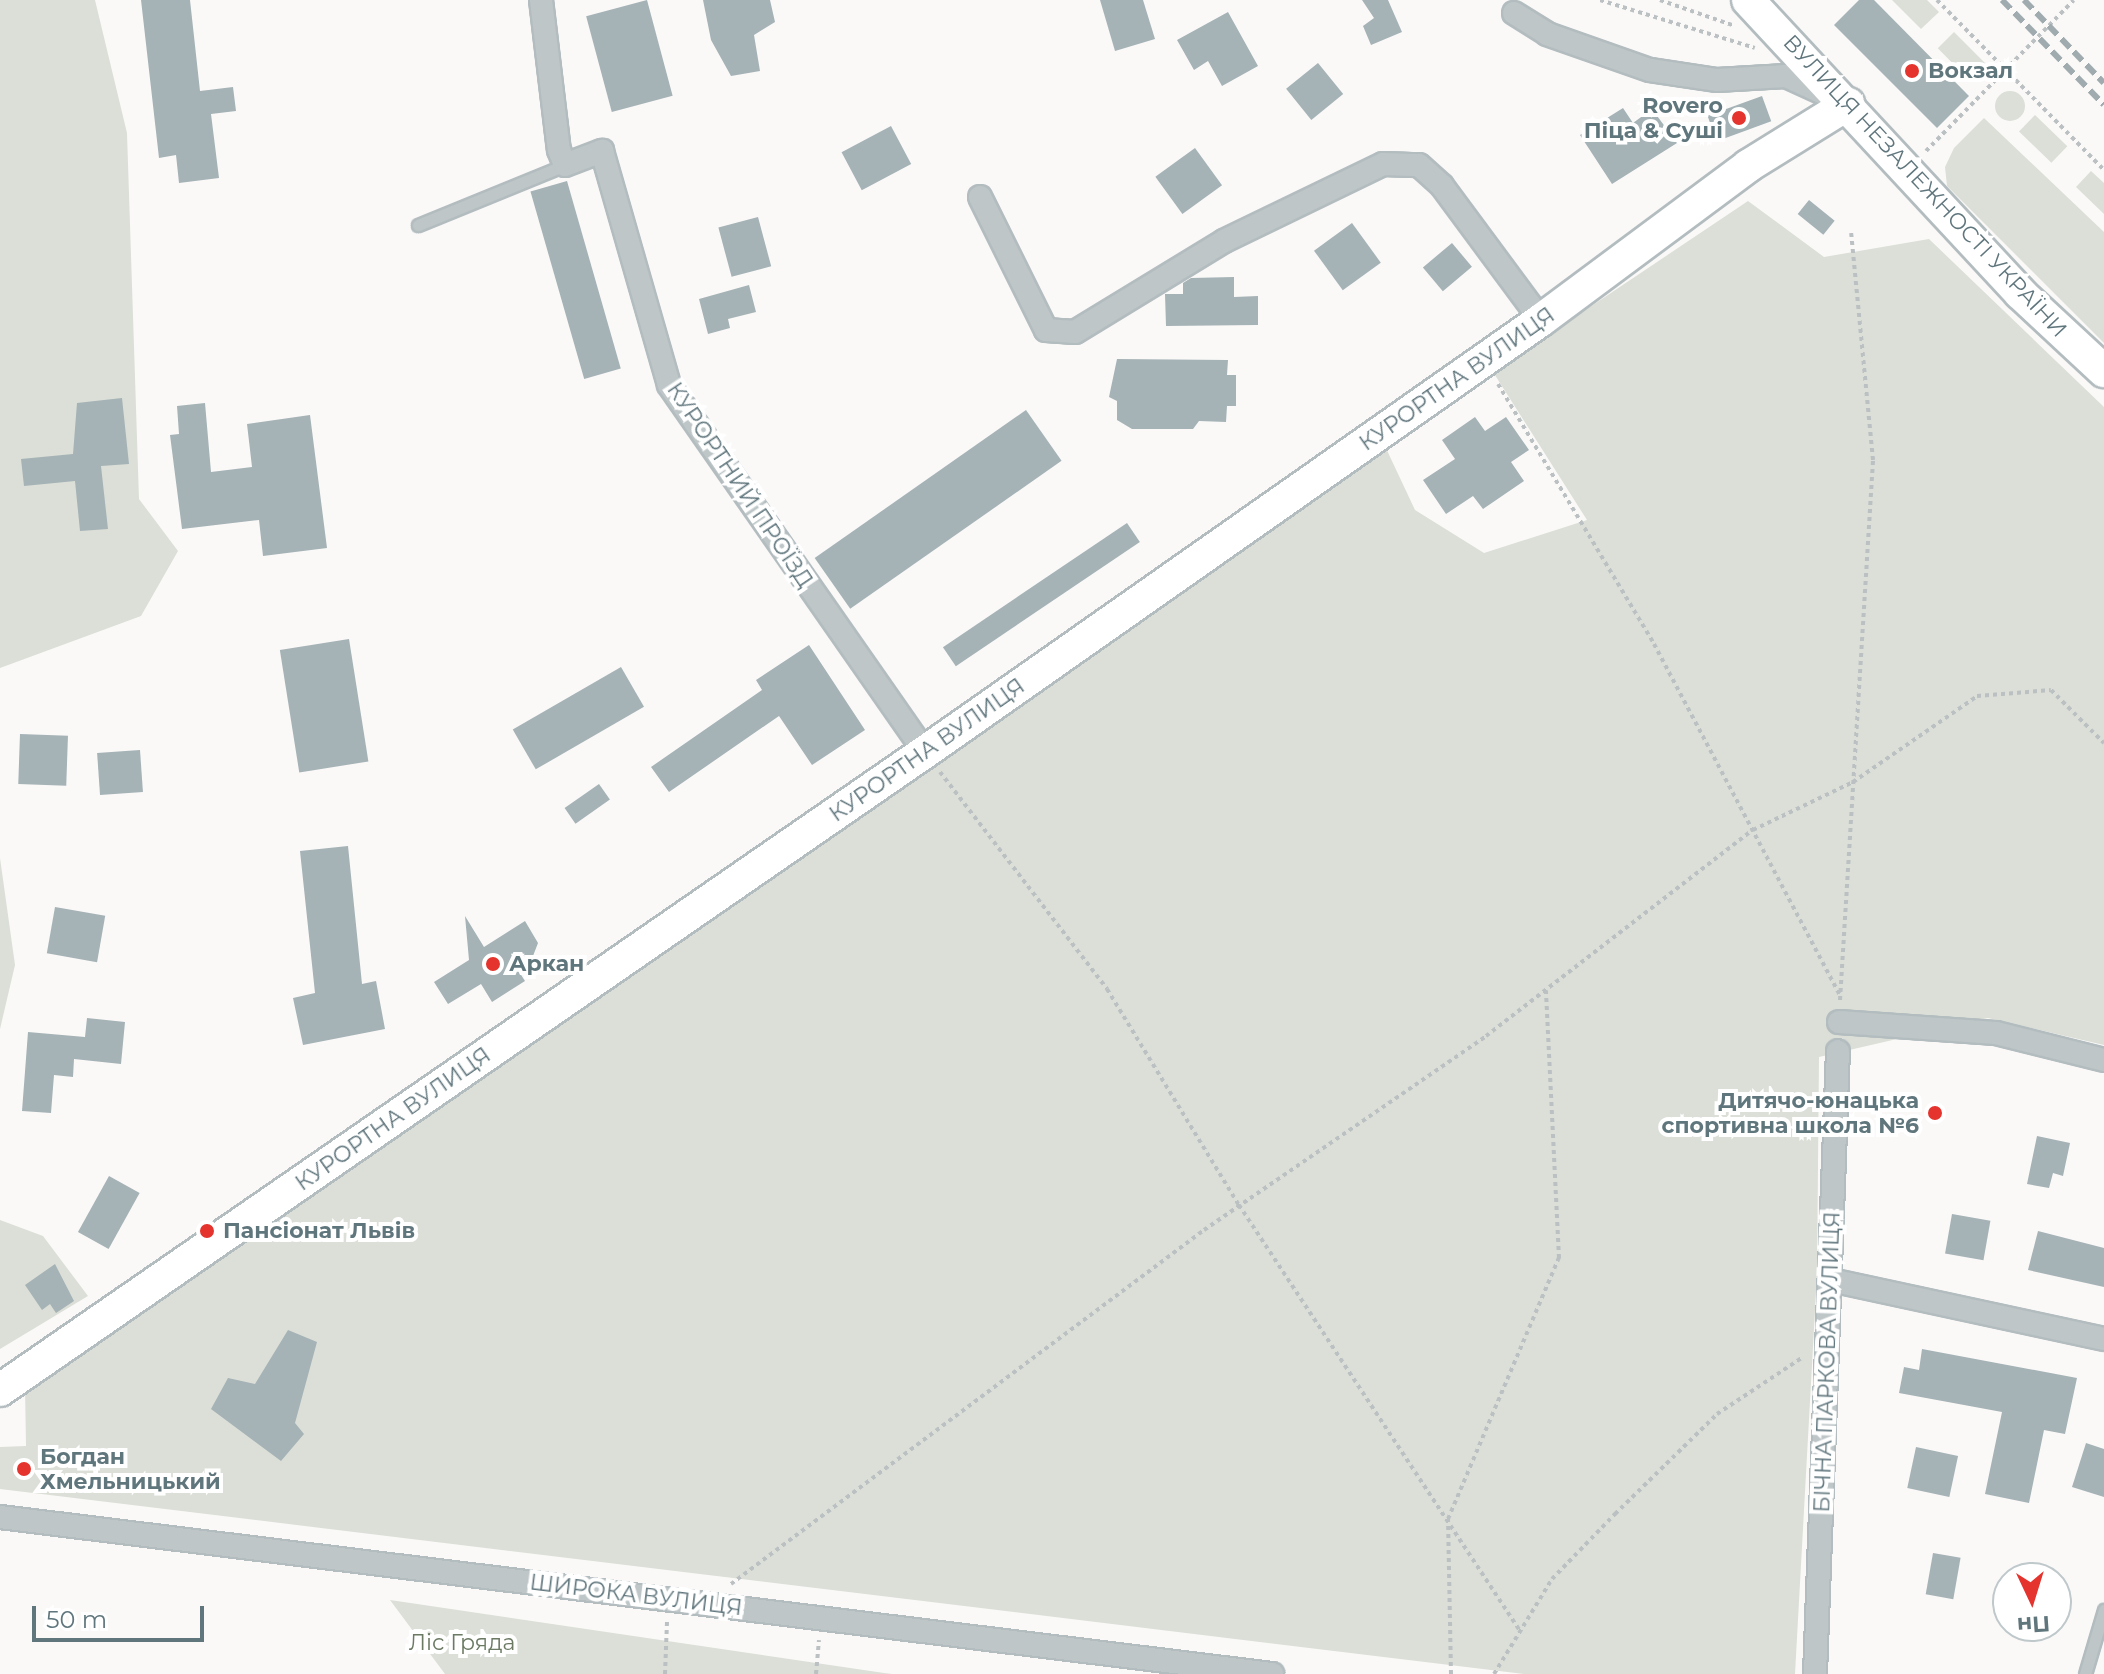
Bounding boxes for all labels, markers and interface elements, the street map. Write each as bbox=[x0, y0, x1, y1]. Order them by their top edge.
street label: ВУЛИЦЯ НЕЗАЛЕЖНОСТІ УКРАЇНИ bbox=[1778, 29, 2072, 343]
place label: Вокзал bbox=[1928, 58, 2013, 84]
marker: Вокзал bbox=[1903, 62, 1921, 80]
place label: Rovero Піца & Суші bbox=[1584, 92, 1723, 144]
marker: Rovero Піца & Суші bbox=[1730, 109, 1748, 127]
street label: КУРОРТНА ВУЛИЦЯ bbox=[1354, 302, 1560, 456]
street label: КУРОРТНИЙ ПРОЇЗД bbox=[661, 377, 819, 593]
street label: КУРОРТНА ВУЛИЦЯ bbox=[824, 673, 1030, 827]
place label: Аркан bbox=[509, 951, 584, 977]
marker: Аркан bbox=[484, 955, 502, 973]
street label: КУРОРТНА ВУЛИЦЯ bbox=[290, 1042, 496, 1196]
place label: Дитячо-юнацька спортивна школа №6 bbox=[1661, 1087, 1919, 1138]
marker: Дитячо-юнацька спортивна школа №6 bbox=[1926, 1104, 1944, 1122]
street label: БІЧНА ПАРКОВА ВУЛИЦЯ bbox=[1809, 1211, 1845, 1513]
place label: Пансіонат Львів bbox=[223, 1218, 415, 1244]
marker: Пансіонат Львів bbox=[198, 1222, 216, 1240]
place label: Богдан Хмельницький bbox=[40, 1443, 221, 1494]
marker: Богдан Хмельницький bbox=[15, 1460, 33, 1478]
north arrow bbox=[1992, 1562, 2072, 1642]
street label: ШИРОКА ВУЛИЦЯ bbox=[528, 1569, 744, 1621]
scale bar bbox=[36, 1590, 208, 1640]
text: 50 m bbox=[46, 1605, 107, 1634]
text: Пн bbox=[2016, 1610, 2051, 1639]
park label: Ліс Гряда bbox=[409, 1630, 515, 1656]

